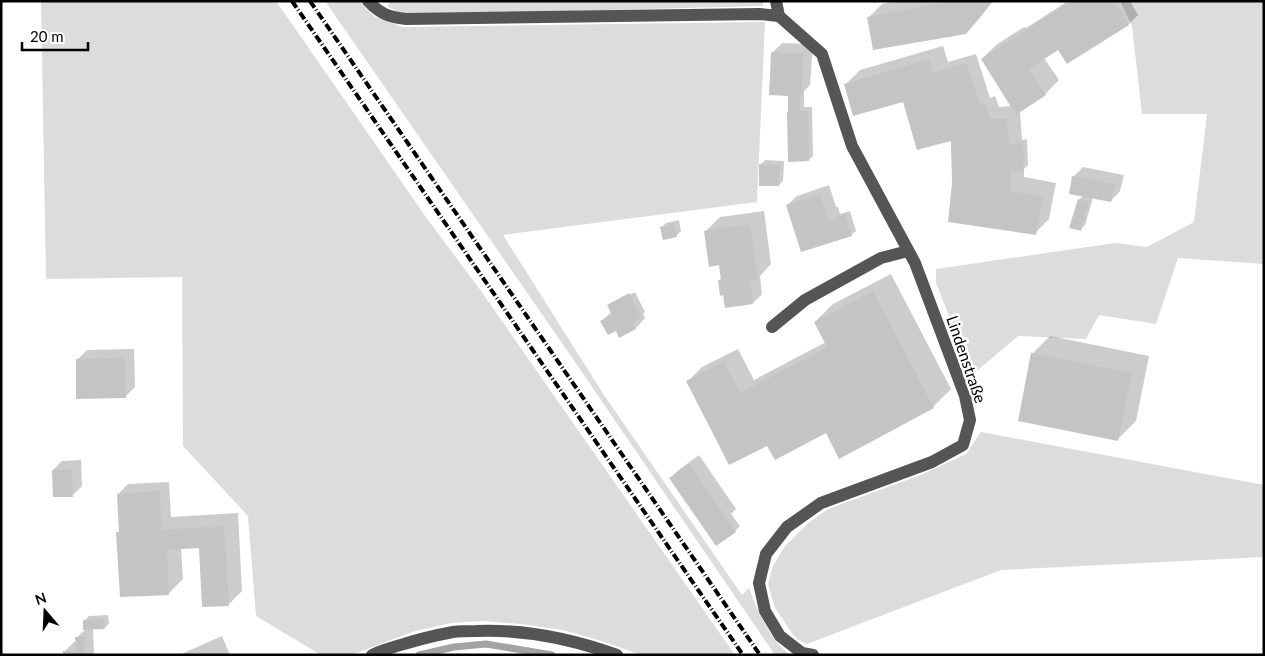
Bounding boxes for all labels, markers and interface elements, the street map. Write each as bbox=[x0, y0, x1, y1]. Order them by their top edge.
scale bar bbox=[22, 20, 89, 52]
text: 20 m bbox=[30, 27, 64, 45]
street label: Lindenstraße bbox=[943, 313, 991, 405]
north arrow bbox=[20, 586, 70, 636]
text: N bbox=[33, 588, 48, 608]

